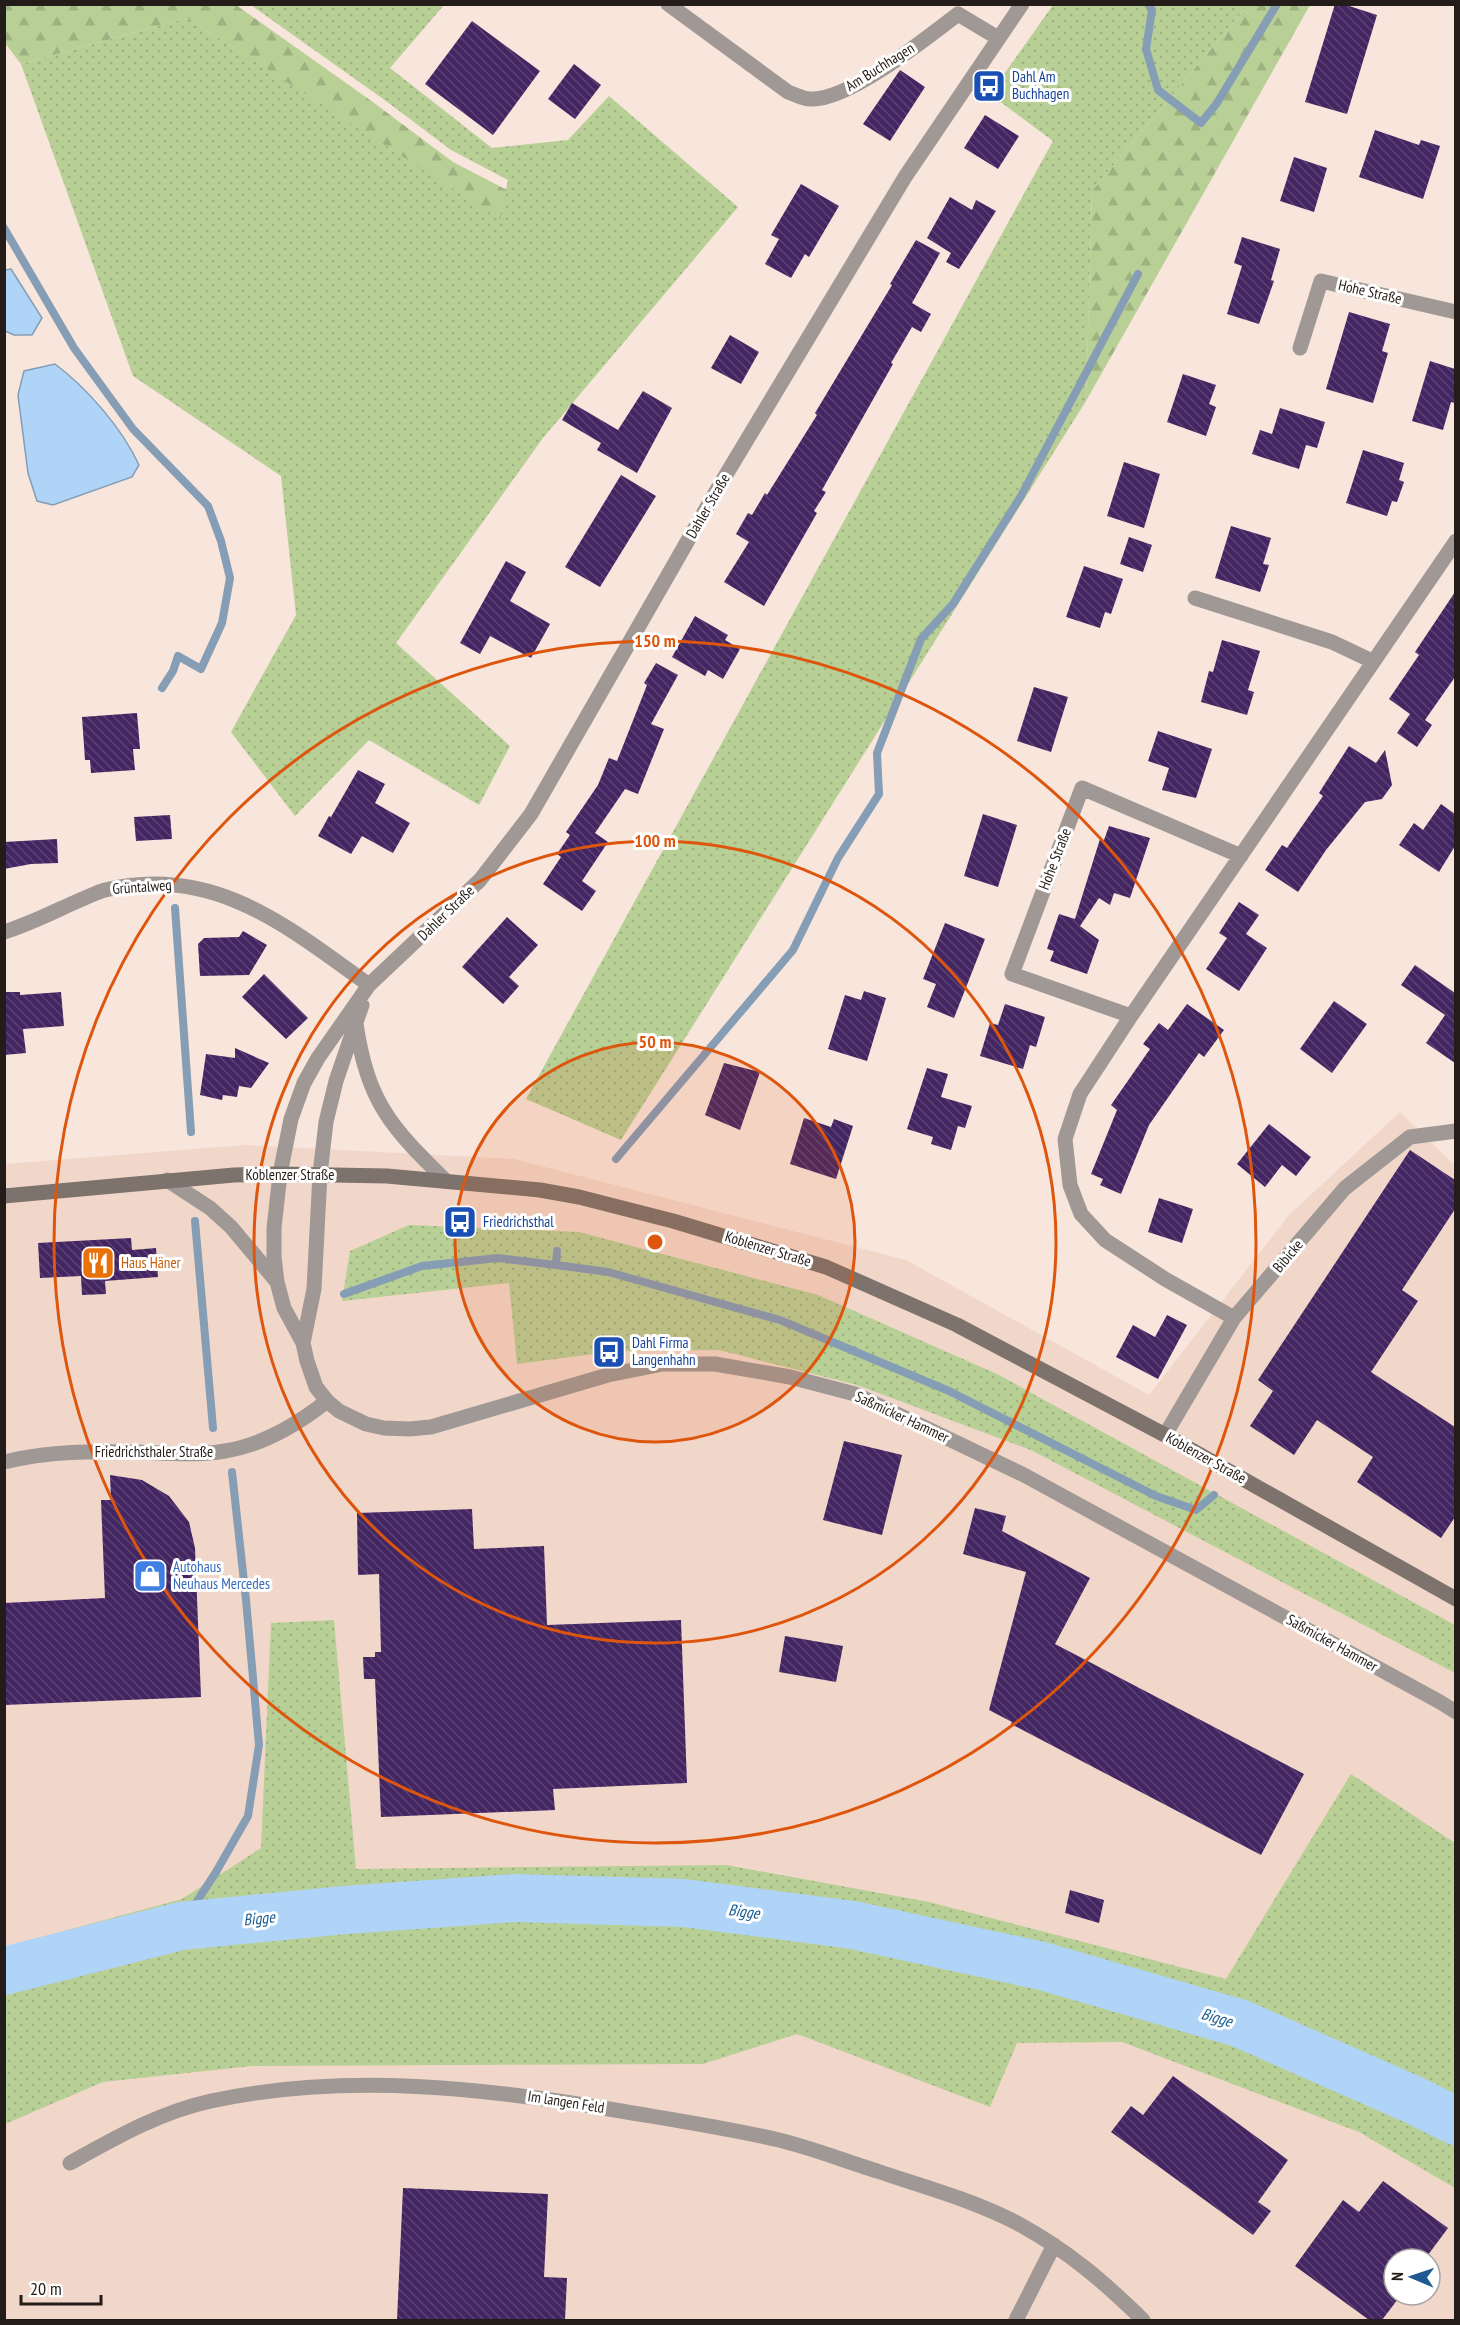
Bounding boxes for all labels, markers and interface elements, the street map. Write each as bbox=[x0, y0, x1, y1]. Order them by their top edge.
street label: Am Buchhagen bbox=[842, 38, 918, 95]
place label: Dahl Am Buchhagen bbox=[1012, 67, 1069, 103]
bus stop icon: Dahl Am Buchhagen bbox=[971, 68, 1007, 104]
street label: Hohe Straße bbox=[1336, 275, 1404, 308]
street label: Dahler Straße bbox=[681, 470, 734, 542]
text: 150 m bbox=[634, 629, 676, 652]
street label: Hohe Straße bbox=[1034, 825, 1075, 892]
text: 100 m bbox=[634, 829, 676, 852]
street label: Grüntalweg bbox=[112, 875, 172, 898]
street label: Dahler Straße bbox=[413, 881, 478, 944]
text: 50 m bbox=[639, 1030, 671, 1053]
street label: Koblenzer Straße bbox=[246, 1165, 334, 1184]
bus stop icon: Friedrichsthal bbox=[442, 1204, 478, 1240]
place label: Friedrichsthal bbox=[483, 1212, 554, 1231]
street label: Koblenzer Straße bbox=[723, 1226, 813, 1271]
centre of rings bbox=[645, 1232, 665, 1252]
street label: Bibicke bbox=[1268, 1235, 1307, 1276]
restaurant icon: Haus Häner bbox=[80, 1245, 116, 1281]
place label: Haus Häner bbox=[121, 1253, 182, 1272]
place label: Dahl Firma Langenhahn bbox=[632, 1333, 696, 1369]
bus stop icon: Dahl Firma Langenhahn bbox=[591, 1334, 627, 1370]
street label: Saßmicker Hammer bbox=[852, 1387, 953, 1447]
street label: Koblenzer Straße bbox=[1163, 1428, 1250, 1487]
street label: Friedrichsthaler Straße bbox=[95, 1442, 213, 1461]
place label: Autohaus Neuhaus Mercedes bbox=[173, 1557, 270, 1593]
shop icon: Autohaus Neuhaus Mercedes bbox=[132, 1558, 168, 1594]
street label: Saßmicker Hammer bbox=[1283, 1610, 1382, 1676]
water label: Bigge bbox=[727, 1899, 762, 1923]
water label: Bigge bbox=[242, 1906, 277, 1930]
water label: Bigge bbox=[1199, 2003, 1236, 2031]
street label: Im langen Feld bbox=[526, 2086, 606, 2117]
north arrow bbox=[1382, 2247, 1442, 2307]
scale bar bbox=[21, 2268, 100, 2306]
text: N bbox=[1387, 2272, 1407, 2281]
text: 20 m bbox=[30, 2277, 62, 2300]

